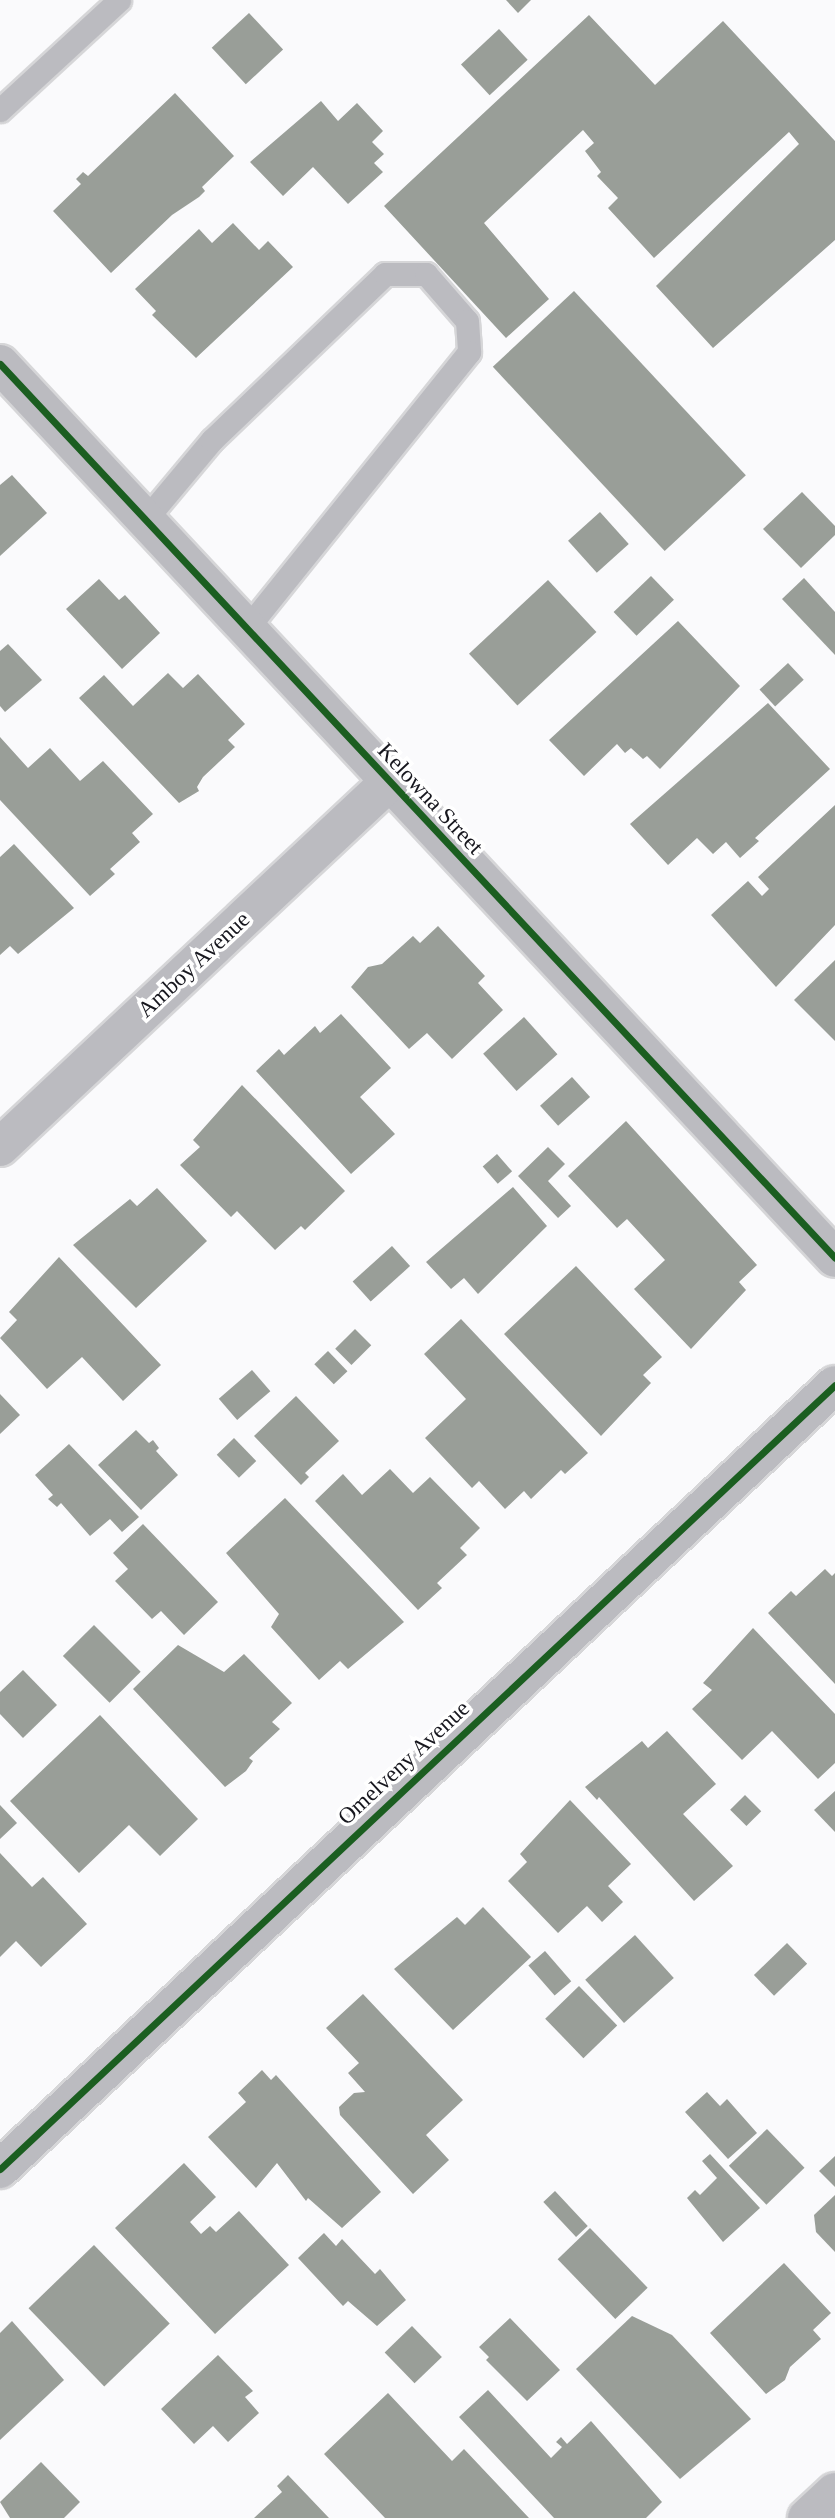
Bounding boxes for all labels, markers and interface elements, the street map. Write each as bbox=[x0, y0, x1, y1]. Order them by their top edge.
street label: Kelowna Street bbox=[371, 738, 489, 860]
street label: Amboy Avenue bbox=[132, 906, 256, 1024]
street label: Omelveny Avenue bbox=[332, 1694, 476, 1832]

